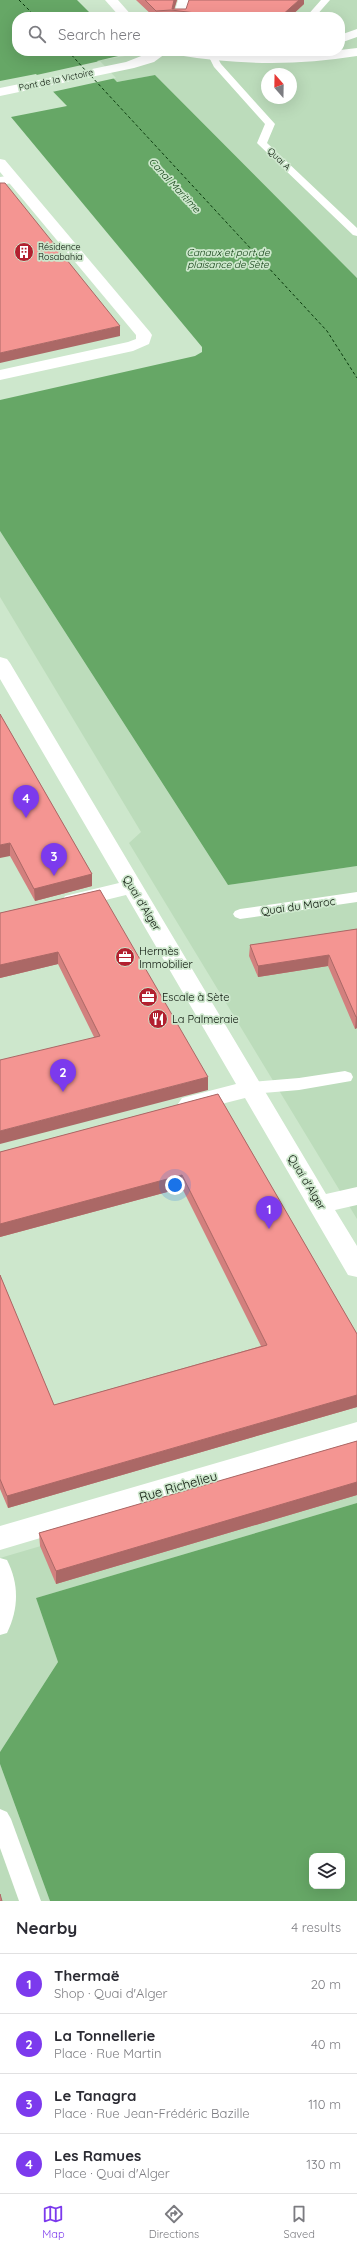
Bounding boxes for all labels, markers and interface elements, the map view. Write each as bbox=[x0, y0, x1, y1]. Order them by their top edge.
search box bbox=[12, 12, 345, 56]
icon: search bbox=[26, 23, 48, 45]
text: Search here bbox=[58, 25, 141, 44]
street label: Pont de la Victoire bbox=[18, 66, 94, 93]
north arrow bbox=[261, 68, 297, 104]
street label: Quai A bbox=[266, 145, 293, 172]
water label: Canal Maritime bbox=[146, 155, 204, 216]
building icon: Résidence Rosabahia bbox=[13, 241, 35, 263]
place label: Résidence Rosabahia bbox=[38, 241, 83, 262]
water label: Canaux et port de plaisance de Sète bbox=[186, 246, 270, 271]
pin: 4 bbox=[13, 785, 39, 818]
pin: 3 bbox=[41, 843, 67, 876]
street label: Quai d'Alger bbox=[120, 873, 164, 934]
street label: Quai du Maroc bbox=[260, 894, 336, 918]
place label: Hermès Immobilier bbox=[139, 944, 194, 971]
office icon: Hermès Immobilier bbox=[114, 946, 136, 968]
office icon: Escale à Sète bbox=[137, 986, 159, 1008]
place label: Escale à Sète bbox=[162, 990, 229, 1004]
restaurant icon: La Palmeraie bbox=[147, 1008, 169, 1030]
place label: La Palmeraie bbox=[172, 1012, 239, 1026]
pin: 2 bbox=[50, 1059, 76, 1092]
street label: Quai d'Alger bbox=[285, 1152, 329, 1213]
your location bbox=[165, 1175, 185, 1195]
pin: 1 bbox=[256, 1196, 282, 1229]
street label: Rue Richelieu bbox=[137, 1467, 219, 1505]
map controls bbox=[309, 1853, 345, 1889]
button: layers bbox=[309, 1853, 345, 1889]
text: Nearby bbox=[16, 1917, 77, 1938]
text: 4 results bbox=[291, 1919, 341, 1935]
text: Thermaë bbox=[54, 1966, 120, 1985]
text: 1 bbox=[26, 1976, 32, 1992]
text: 20 m bbox=[311, 1976, 341, 1992]
text: Shop · Quai d'Alger bbox=[54, 1985, 168, 2001]
text: La Tonnellerie bbox=[54, 2026, 155, 2045]
text: 2 bbox=[25, 2036, 33, 2052]
text: 40 m bbox=[311, 2036, 341, 2052]
text: Place · Rue Martin bbox=[54, 2045, 162, 2061]
text: Le Tanagra bbox=[54, 2086, 136, 2105]
text: 3 bbox=[26, 2096, 32, 2112]
text: 110 m bbox=[308, 2096, 341, 2112]
text: Place · Rue Jean-Frédéric Bazille bbox=[54, 2105, 250, 2121]
text: Les Ramues bbox=[54, 2146, 141, 2165]
text: 4 bbox=[25, 2156, 33, 2172]
text: 130 m bbox=[306, 2156, 341, 2172]
text: Place · Quai d'Alger bbox=[54, 2165, 170, 2181]
tab: Map bbox=[42, 2203, 65, 2241]
tab: Directions bbox=[149, 2203, 199, 2241]
tab: Saved bbox=[283, 2203, 315, 2241]

